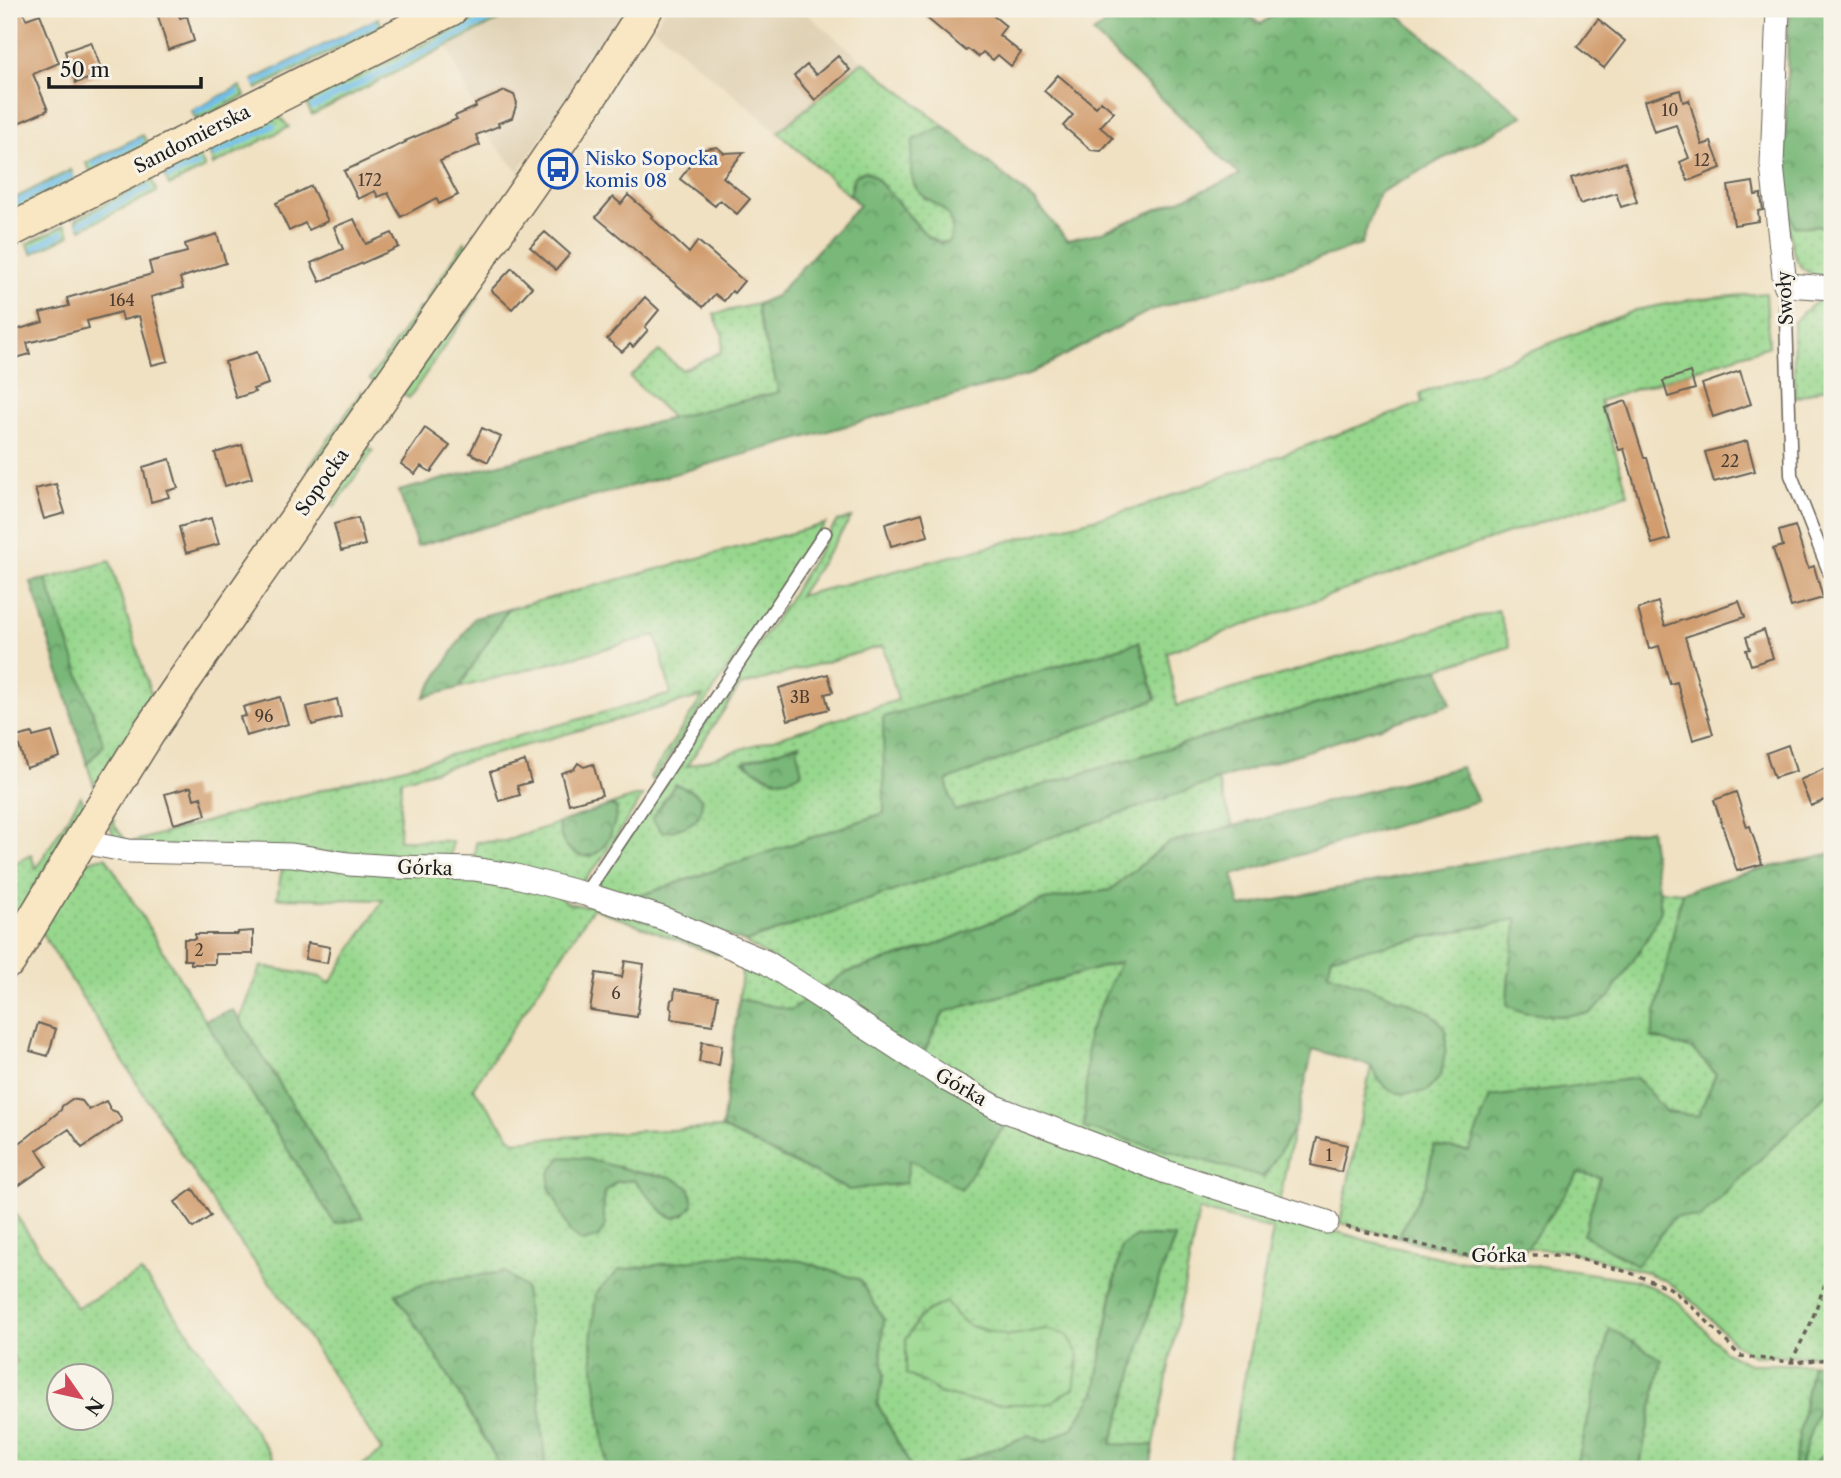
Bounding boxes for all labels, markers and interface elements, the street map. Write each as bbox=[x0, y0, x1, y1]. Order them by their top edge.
scale bar bbox=[49, 46, 201, 90]
text: 50 m bbox=[60, 57, 110, 82]
street label: Sandomierska bbox=[130, 100, 254, 178]
house number: 10 bbox=[1662, 100, 1678, 120]
place label: Nisko Sopocka komis 08 bbox=[585, 147, 719, 192]
bus stop icon: Nisko Sopocka komis 08 bbox=[537, 148, 579, 190]
house number: 12 bbox=[1694, 150, 1710, 170]
house number: 172 bbox=[358, 170, 382, 190]
street label: Swoły bbox=[1772, 270, 1798, 326]
house number: 164 bbox=[109, 290, 135, 310]
street label: Sopocka bbox=[291, 444, 353, 520]
house number: 22 bbox=[1721, 451, 1739, 471]
house number: 3B bbox=[790, 687, 810, 707]
house number: 96 bbox=[255, 706, 273, 726]
street label: Górka bbox=[397, 856, 453, 880]
house number: 2 bbox=[194, 940, 204, 960]
house number: 6 bbox=[611, 983, 621, 1003]
street label: Górka bbox=[931, 1063, 991, 1111]
house number: 1 bbox=[1326, 1145, 1333, 1165]
street label: Górka bbox=[1471, 1244, 1527, 1267]
north arrow bbox=[46, 1362, 116, 1432]
text: N bbox=[80, 1393, 108, 1420]

